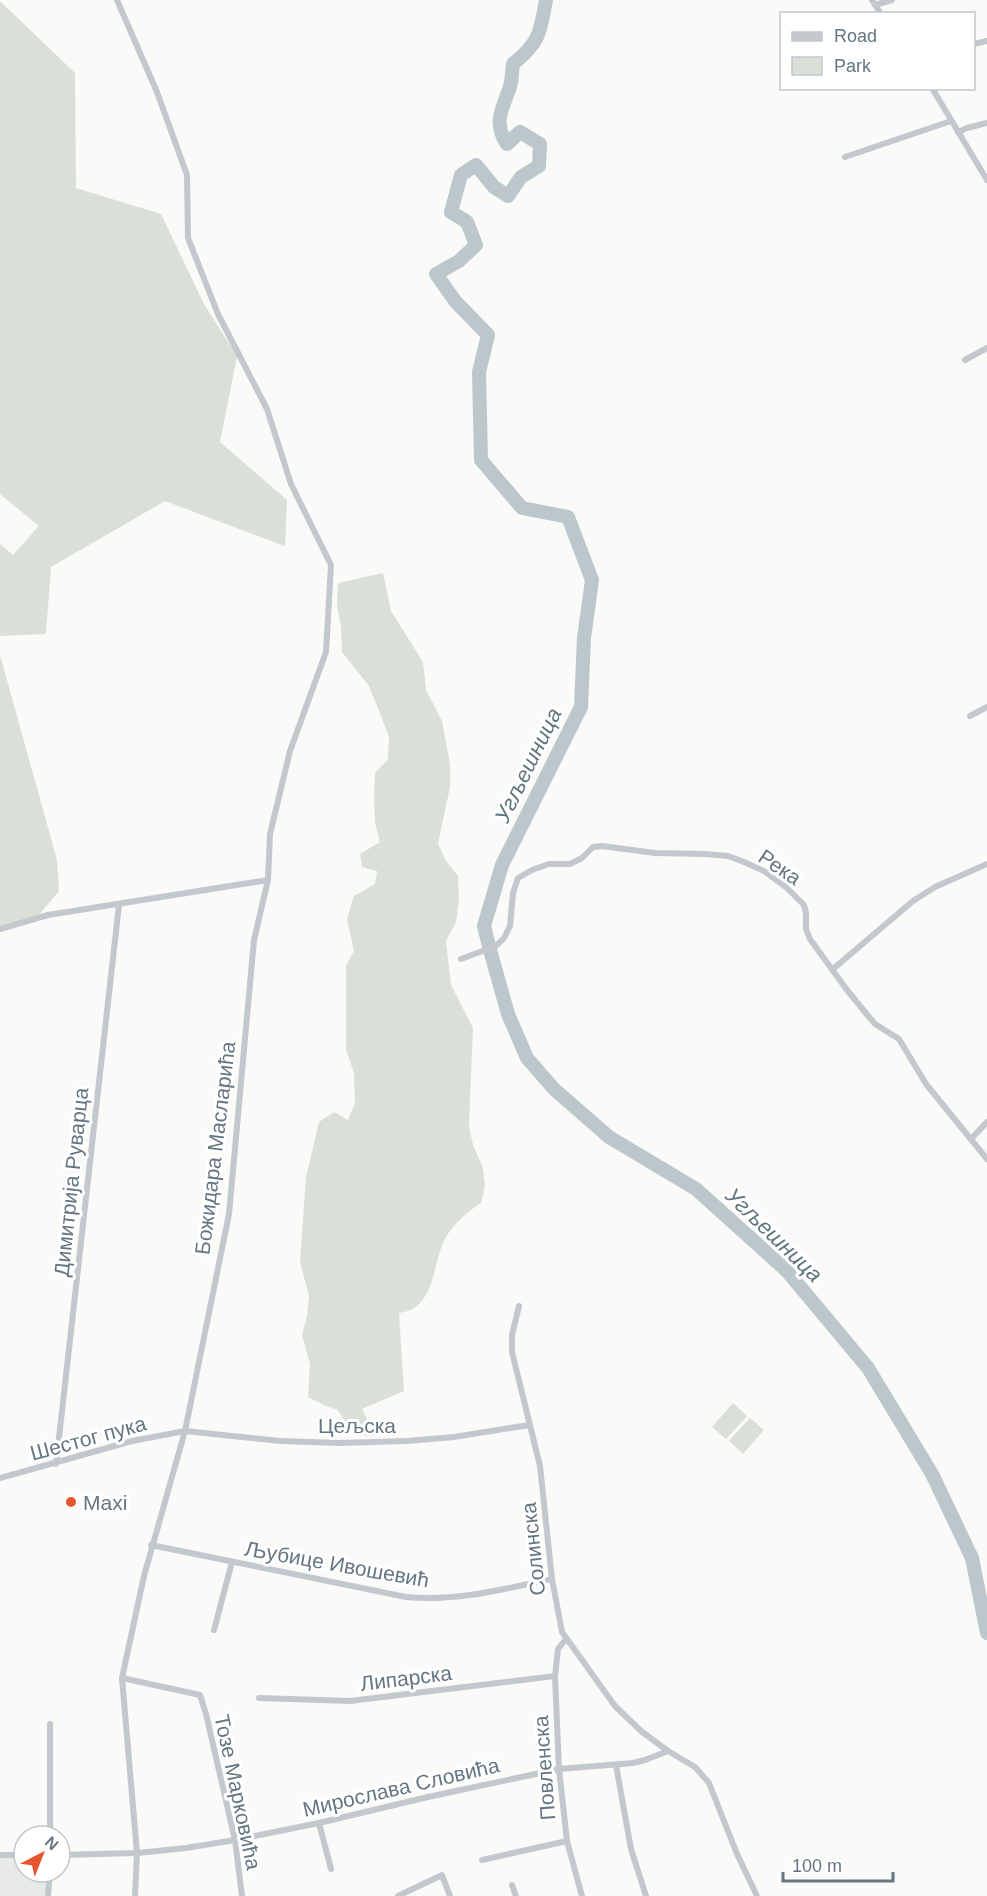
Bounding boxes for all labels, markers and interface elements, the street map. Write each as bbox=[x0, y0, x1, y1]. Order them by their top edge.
legend bbox=[780, 12, 975, 90]
text: Road bbox=[834, 26, 877, 46]
text: Park bbox=[834, 56, 872, 76]
water label: Угљешница bbox=[489, 704, 566, 827]
street label: Река bbox=[754, 845, 806, 890]
street label: Божидара Масларића bbox=[190, 1040, 240, 1256]
street label: Димитрија Руварца bbox=[50, 1086, 92, 1278]
water label: Угљешница bbox=[720, 1182, 827, 1287]
street label: Шестог пука bbox=[27, 1411, 149, 1465]
street label: Цељска bbox=[318, 1414, 396, 1437]
place label: Maxi bbox=[83, 1491, 127, 1514]
marker: Maxi bbox=[64, 1495, 78, 1509]
street label: Солинска bbox=[517, 1501, 549, 1597]
street label: Љубице Ивошевић bbox=[243, 1536, 431, 1592]
street label: Липарска bbox=[359, 1661, 453, 1695]
street label: Тозе Марковића bbox=[210, 1712, 266, 1872]
street label: Повленска bbox=[529, 1715, 559, 1821]
street label: Мирослава Словића bbox=[300, 1753, 502, 1821]
north arrow bbox=[12, 1824, 72, 1884]
text: N bbox=[42, 1833, 62, 1853]
scale bar bbox=[783, 1845, 892, 1883]
text: 100 m bbox=[792, 1856, 842, 1876]

